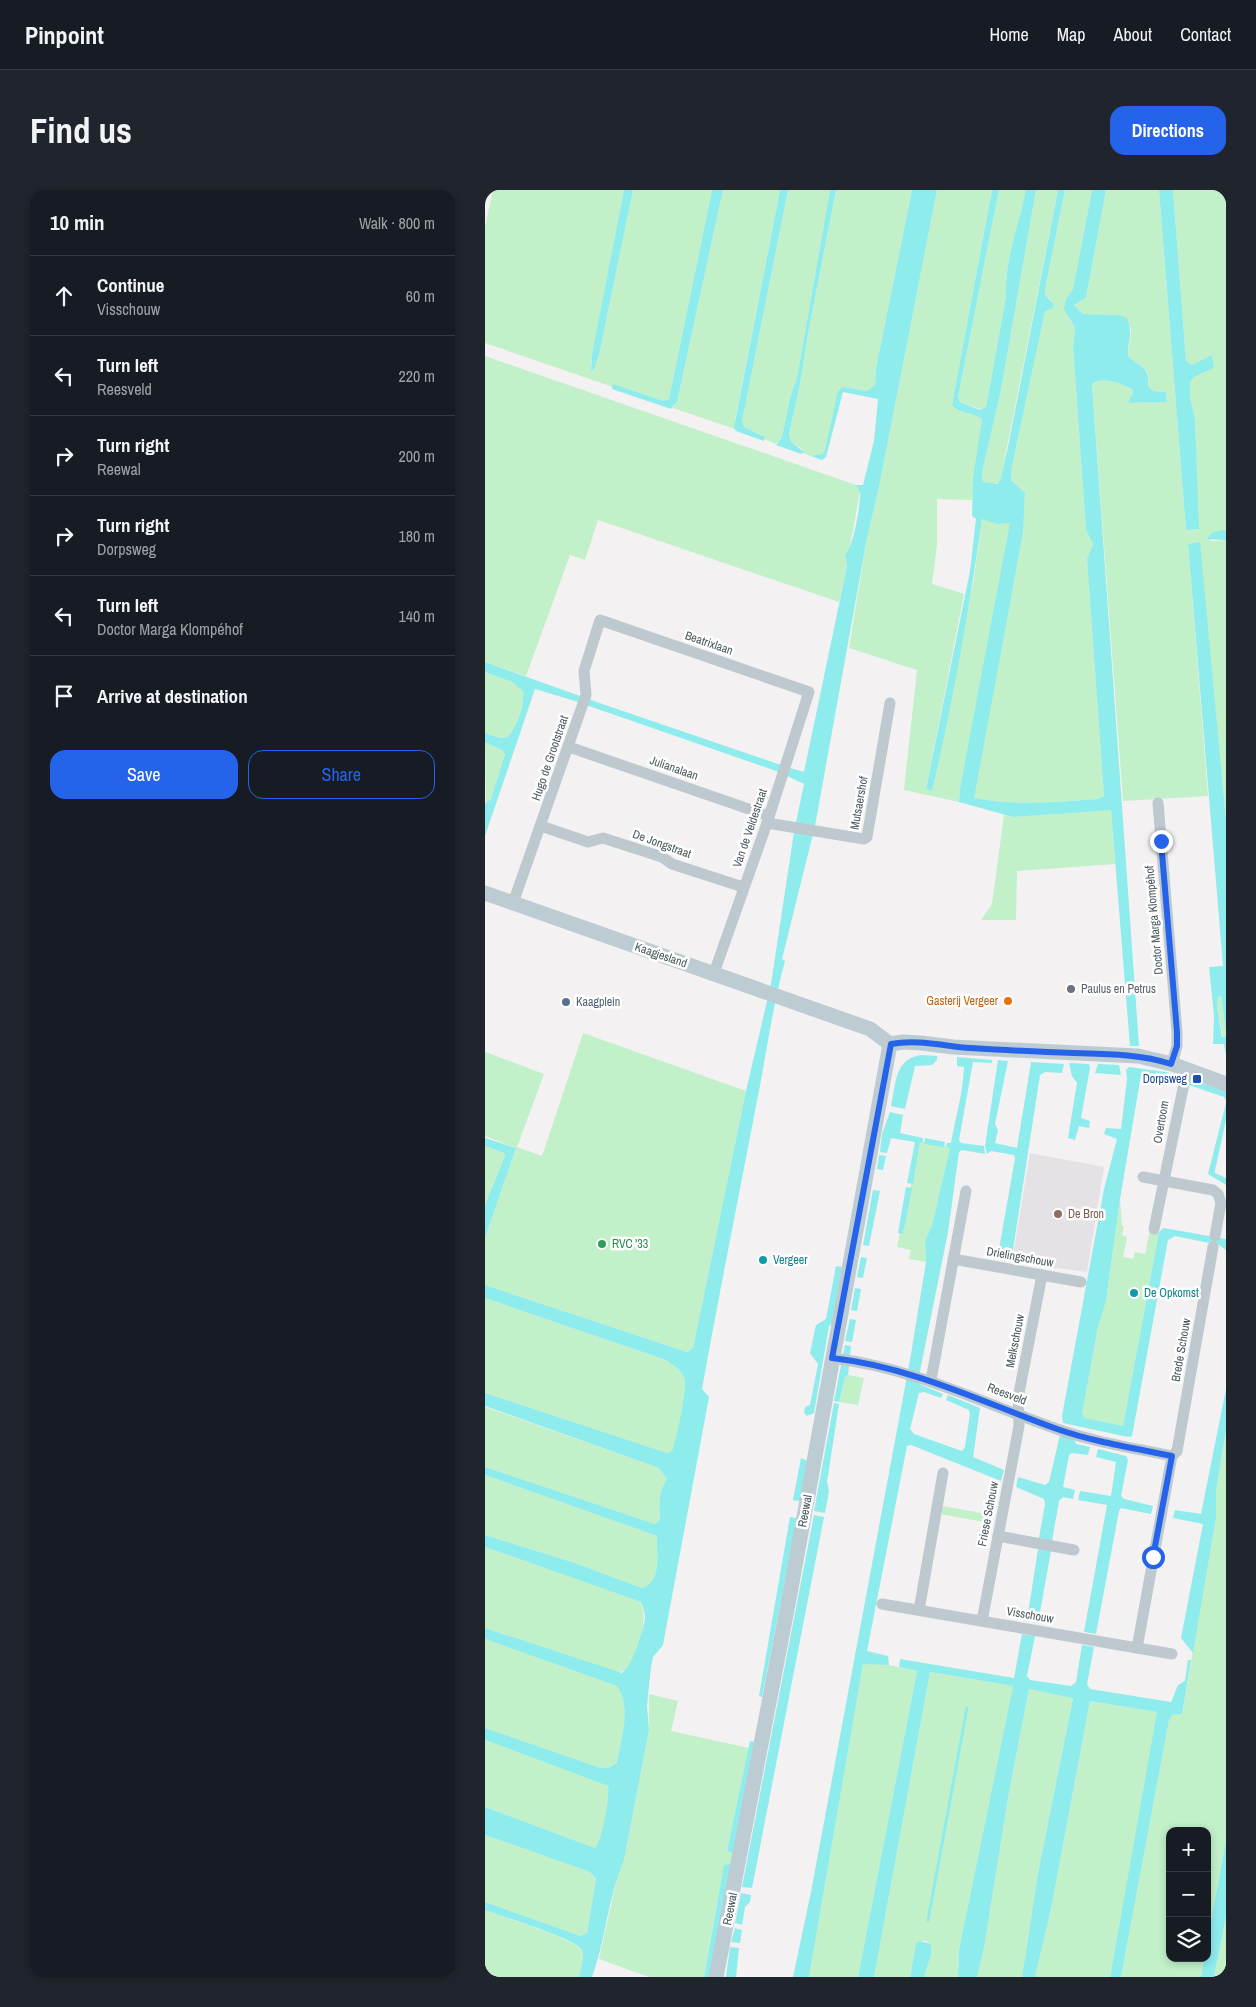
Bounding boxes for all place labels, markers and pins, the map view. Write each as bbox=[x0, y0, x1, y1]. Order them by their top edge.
place label: Paulus en Petrus bbox=[1081, 981, 1156, 997]
marker: Paulus en Petrus bbox=[1065, 983, 1077, 995]
place label: Gasterij Vergeer bbox=[926, 993, 999, 1009]
place label: Kaagplein bbox=[576, 994, 620, 1010]
marker: Gasterij Vergeer bbox=[1002, 995, 1014, 1007]
marker: Kaagplein bbox=[560, 996, 572, 1008]
place label: Dorpsweg bbox=[1143, 1071, 1188, 1087]
marker: Dorpsweg bbox=[1191, 1073, 1203, 1085]
place label: De Bron bbox=[1068, 1206, 1104, 1222]
marker: De Bron bbox=[1052, 1208, 1064, 1220]
place label: RVC '33 bbox=[612, 1236, 648, 1252]
marker: RVC '33 bbox=[596, 1238, 608, 1250]
place label: Vergeer bbox=[773, 1252, 808, 1268]
marker: Vergeer bbox=[757, 1254, 769, 1266]
place label: De Opkomst bbox=[1144, 1285, 1199, 1301]
marker: De Opkomst bbox=[1128, 1287, 1140, 1299]

